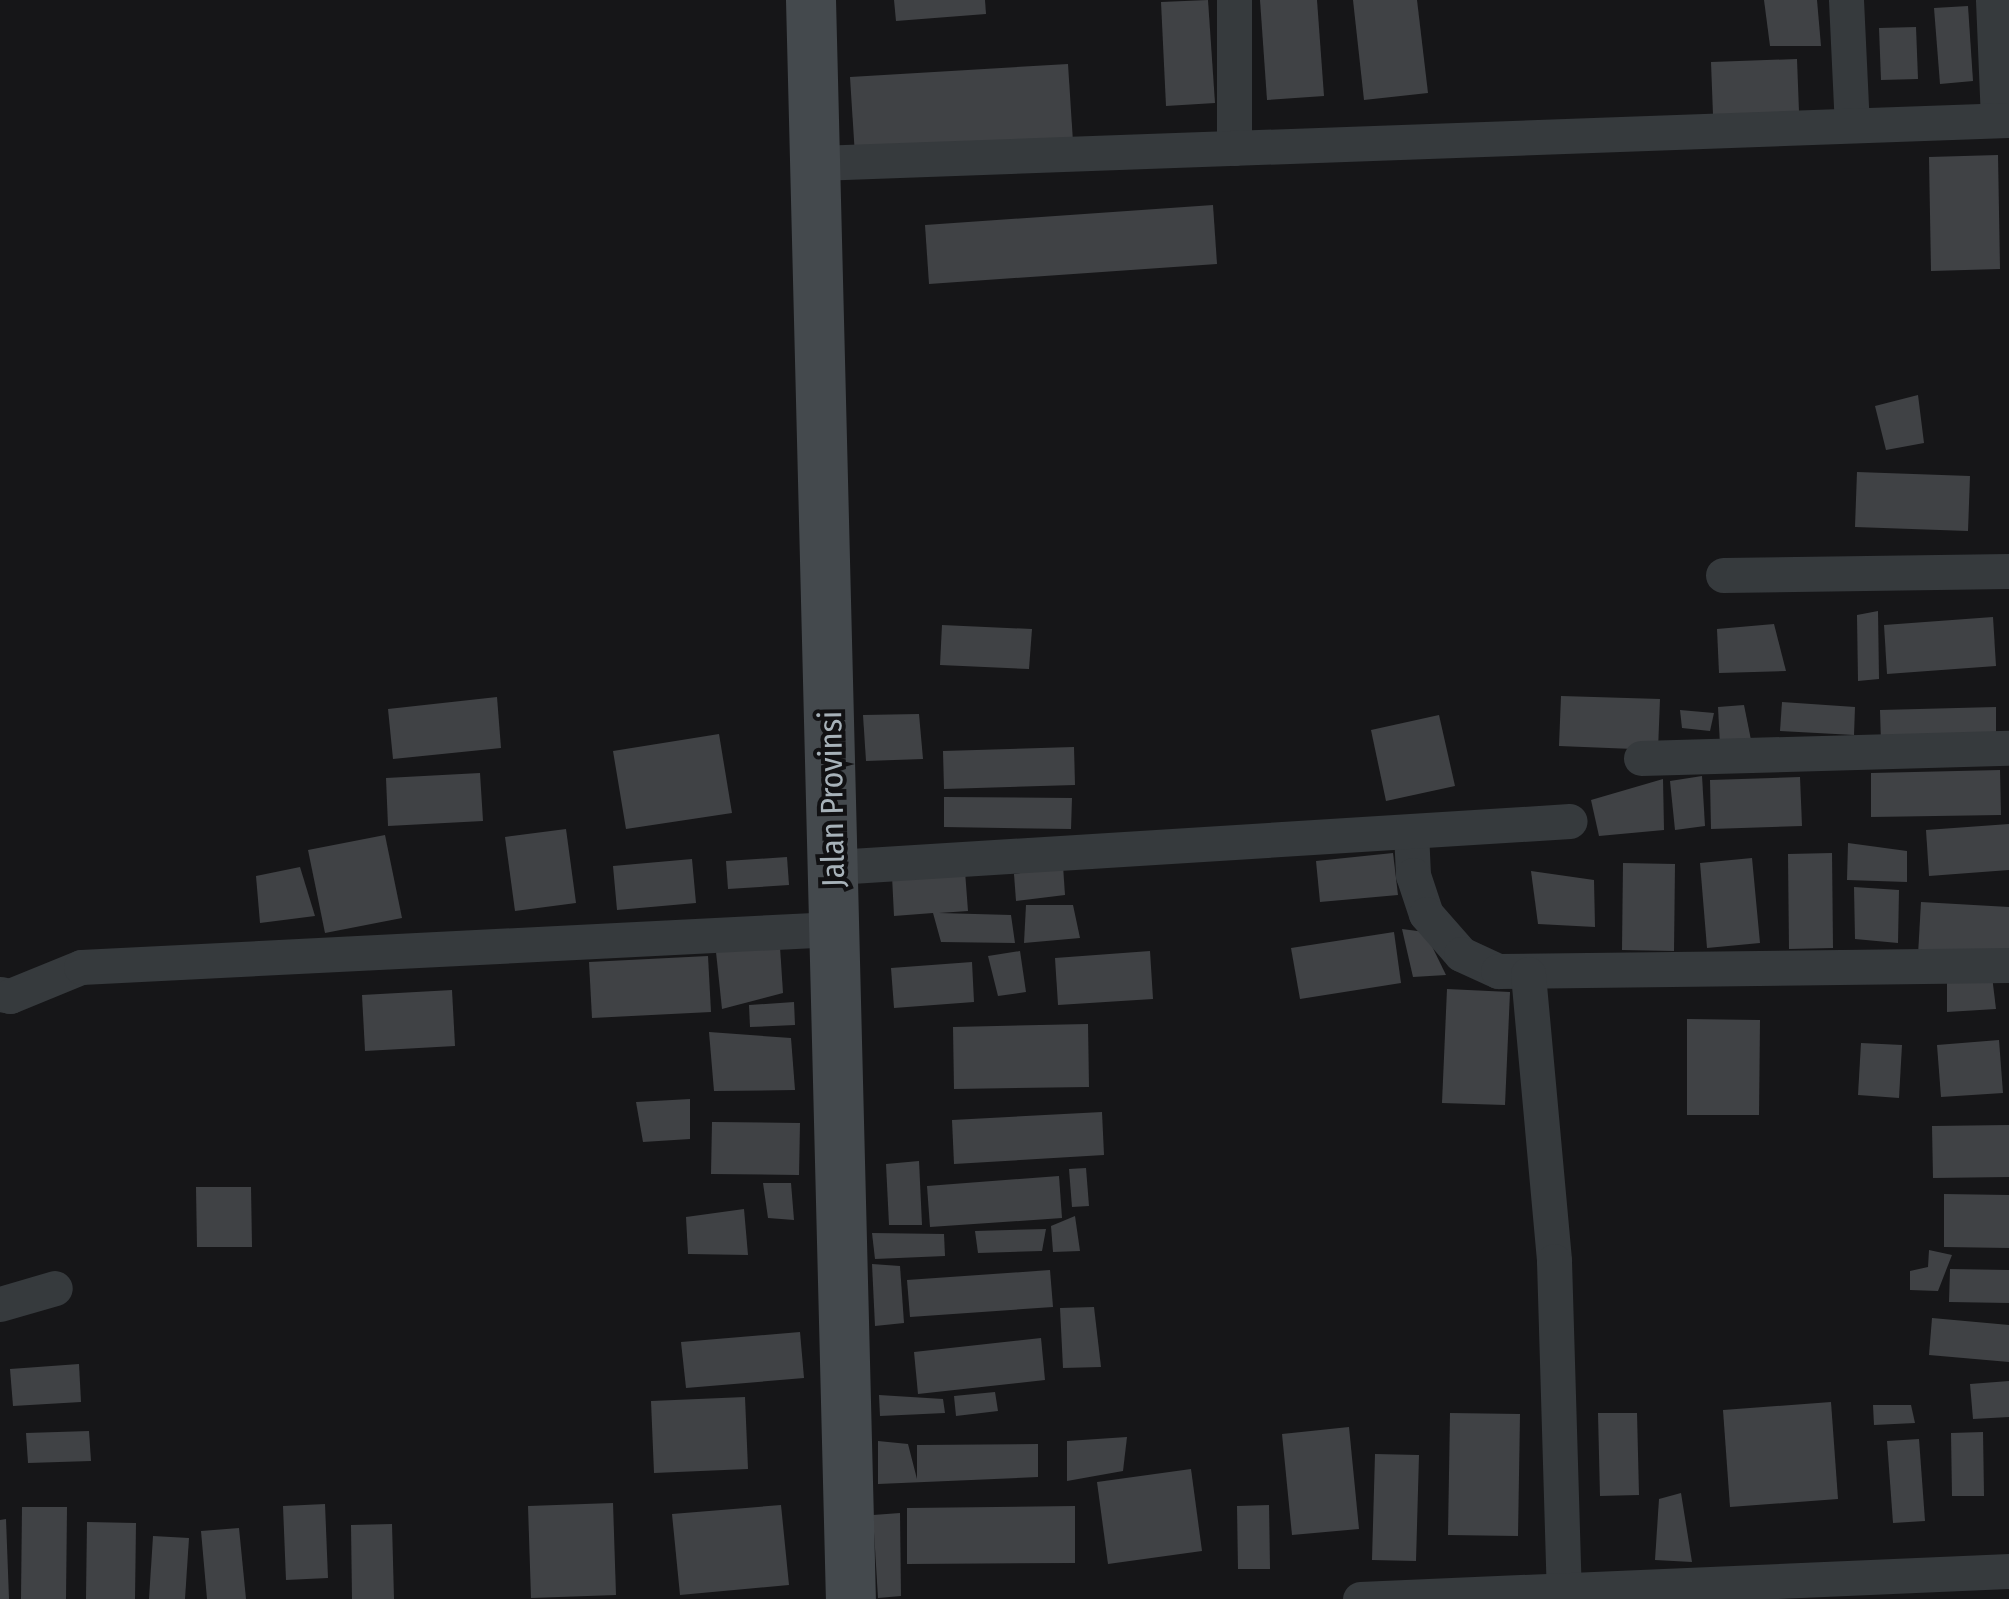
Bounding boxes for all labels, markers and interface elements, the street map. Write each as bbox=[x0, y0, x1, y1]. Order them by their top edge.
street label: Jalan Provinsi bbox=[811, 710, 853, 888]

